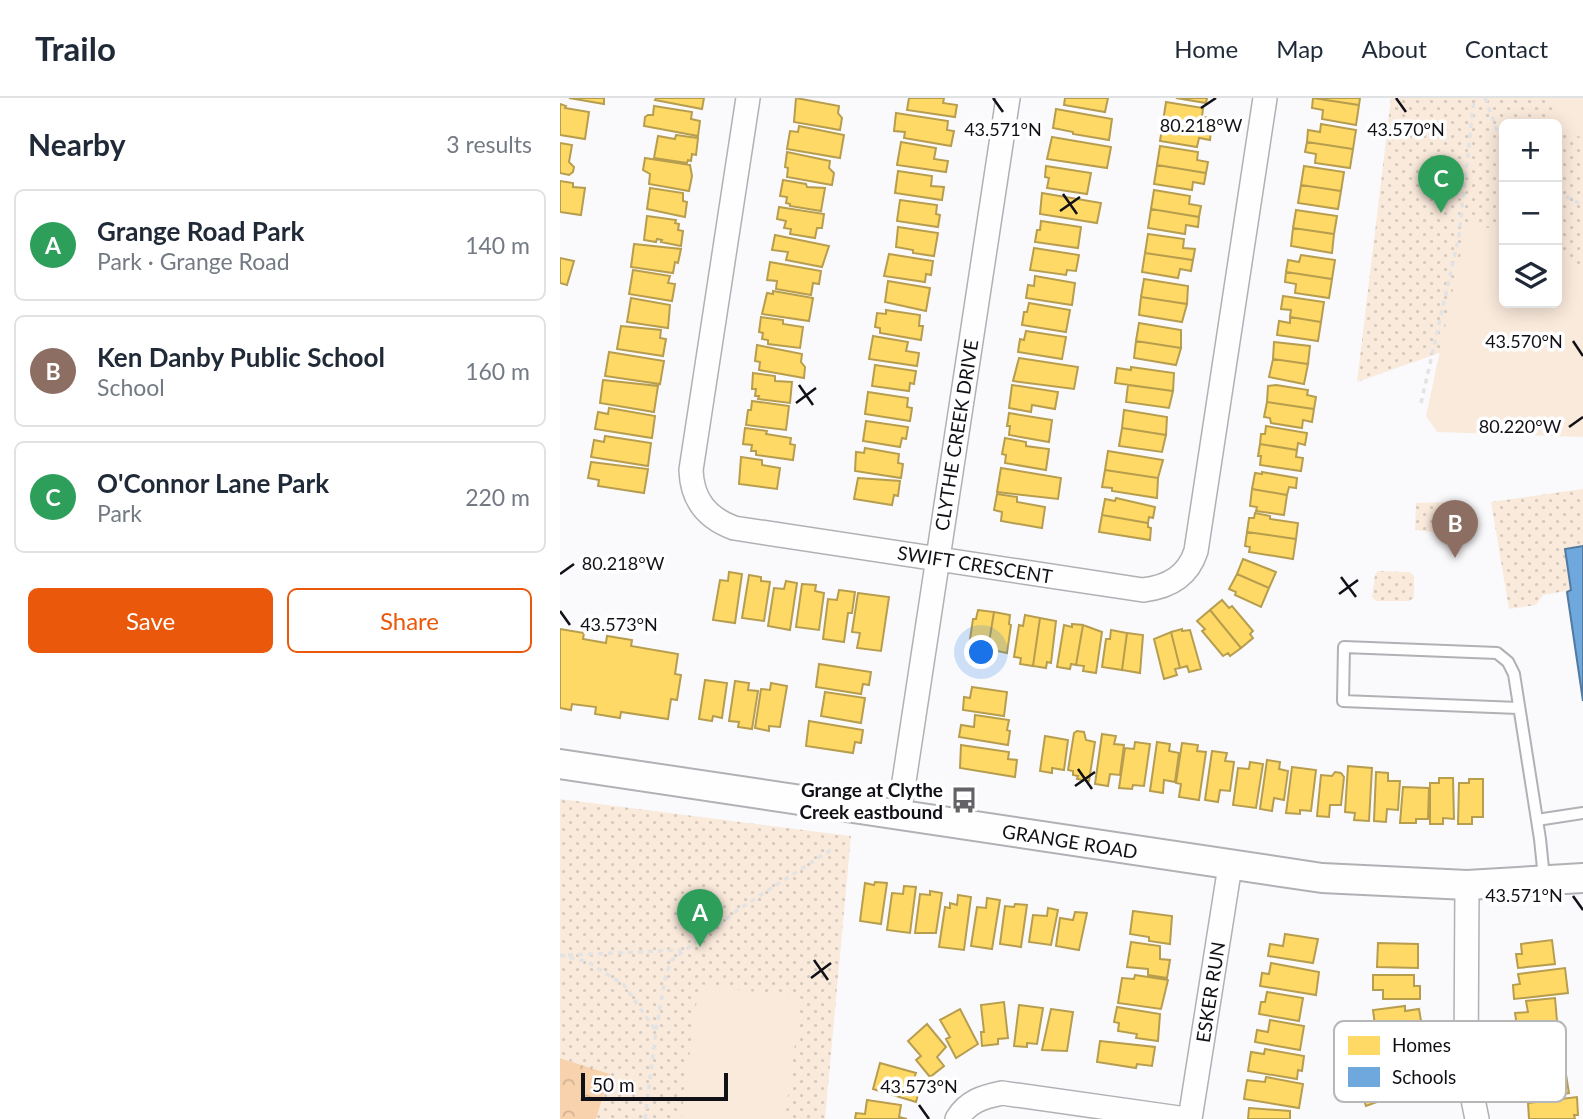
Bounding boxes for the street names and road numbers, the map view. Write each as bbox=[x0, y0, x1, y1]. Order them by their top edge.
street label: CLYTHE CREEK DRIVE bbox=[930, 338, 983, 532]
street label: SWIFT CRESCENT bbox=[896, 540, 1054, 588]
street label: GRANGE ROAD bbox=[1001, 819, 1139, 863]
street label: ESKER RUN bbox=[1191, 940, 1229, 1044]

